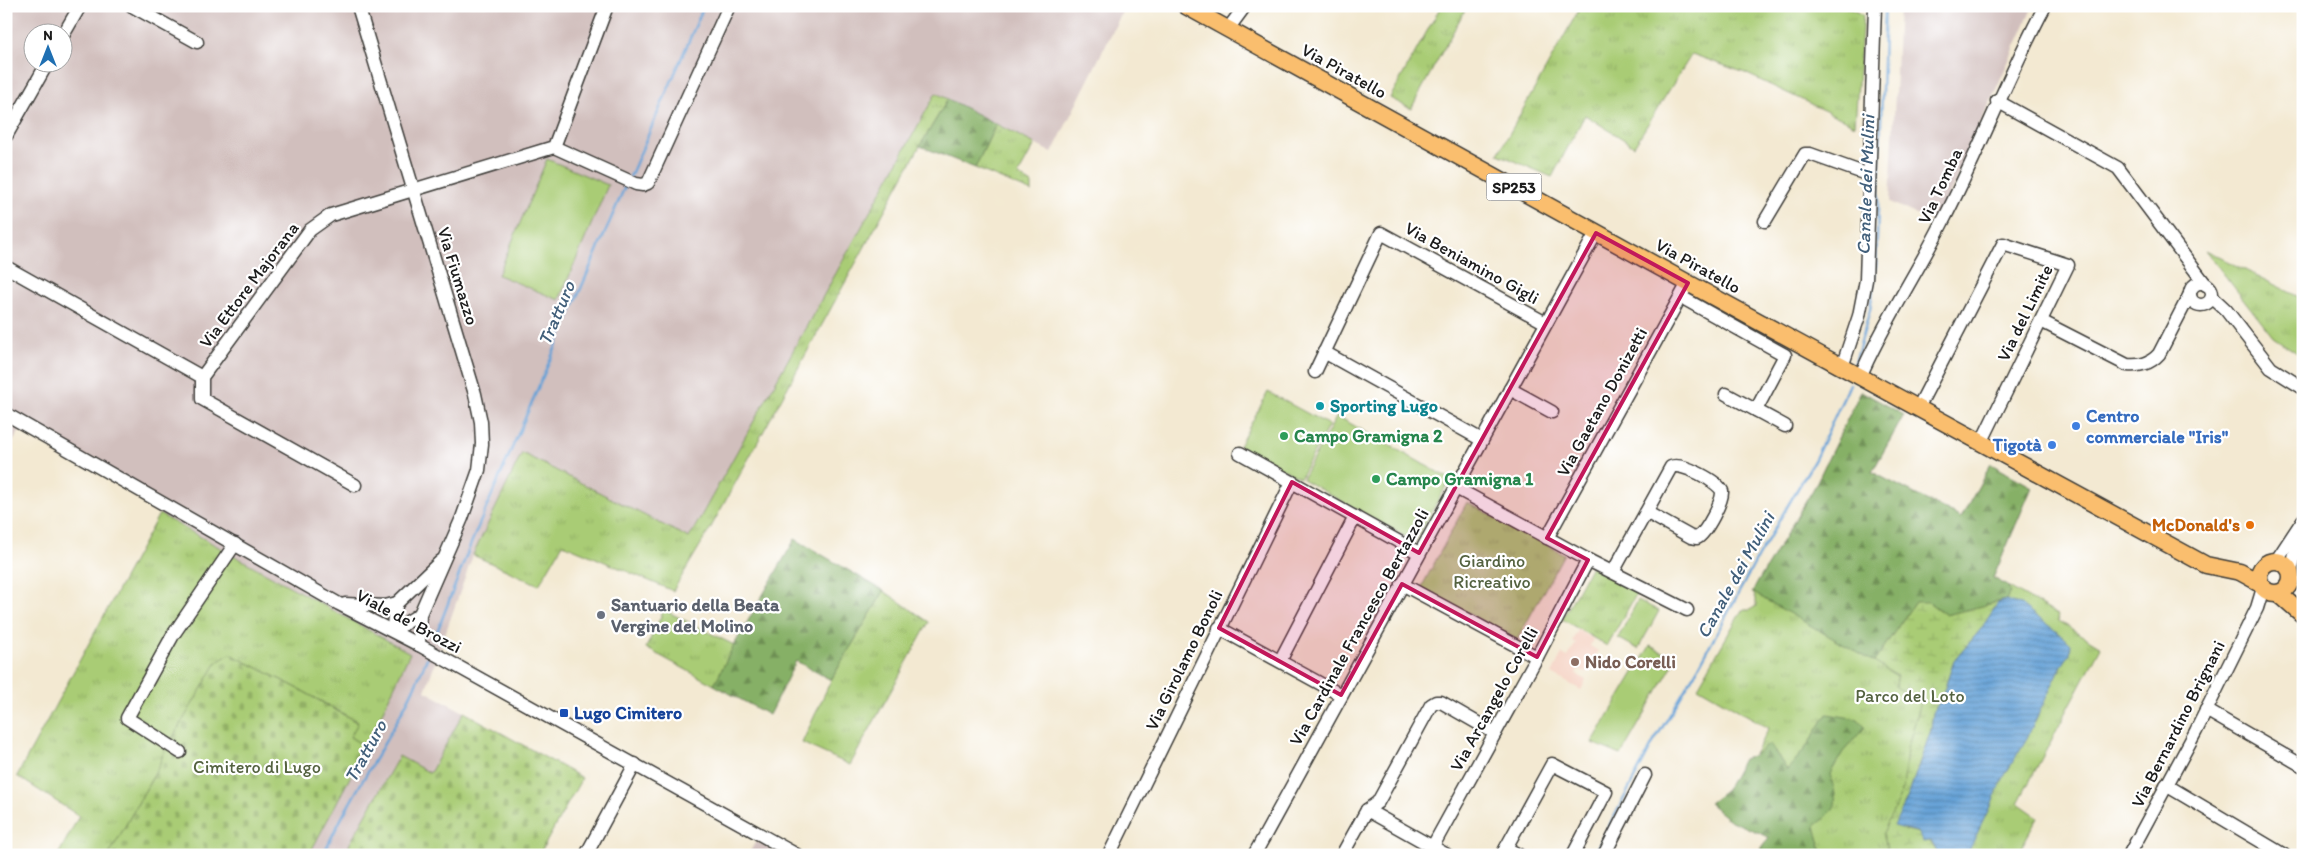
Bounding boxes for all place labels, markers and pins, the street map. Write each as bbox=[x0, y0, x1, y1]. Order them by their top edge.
place label: Sporting Lugo bbox=[1330, 395, 1438, 417]
marker: Sporting Lugo bbox=[1314, 400, 1326, 412]
place label: Centro commerciale "Iris" bbox=[2086, 405, 2229, 448]
marker: Centro commerciale "Iris" bbox=[2070, 420, 2082, 432]
place label: Campo Gramigna 2 bbox=[1294, 425, 1443, 447]
marker: Campo Gramigna 2 bbox=[1278, 430, 1290, 442]
place label: Tigotà bbox=[1992, 434, 2043, 456]
marker: Tigotà bbox=[2046, 439, 2058, 451]
place label: Campo Gramigna 1 bbox=[1386, 468, 1534, 490]
marker: Campo Gramigna 1 bbox=[1370, 473, 1382, 485]
place label: McDonald's bbox=[2152, 514, 2240, 536]
marker: McDonald's bbox=[2244, 519, 2256, 531]
place label: Santuario della Beata Vergine del Molino bbox=[611, 594, 780, 637]
marker: Santuario della Beata Vergine del Molino bbox=[595, 609, 607, 621]
place label: Nido Corelli bbox=[1585, 651, 1676, 673]
marker: Nido Corelli bbox=[1569, 656, 1581, 668]
place label: Lugo Cimitero bbox=[574, 702, 682, 724]
marker: Lugo Cimitero bbox=[558, 707, 570, 719]

